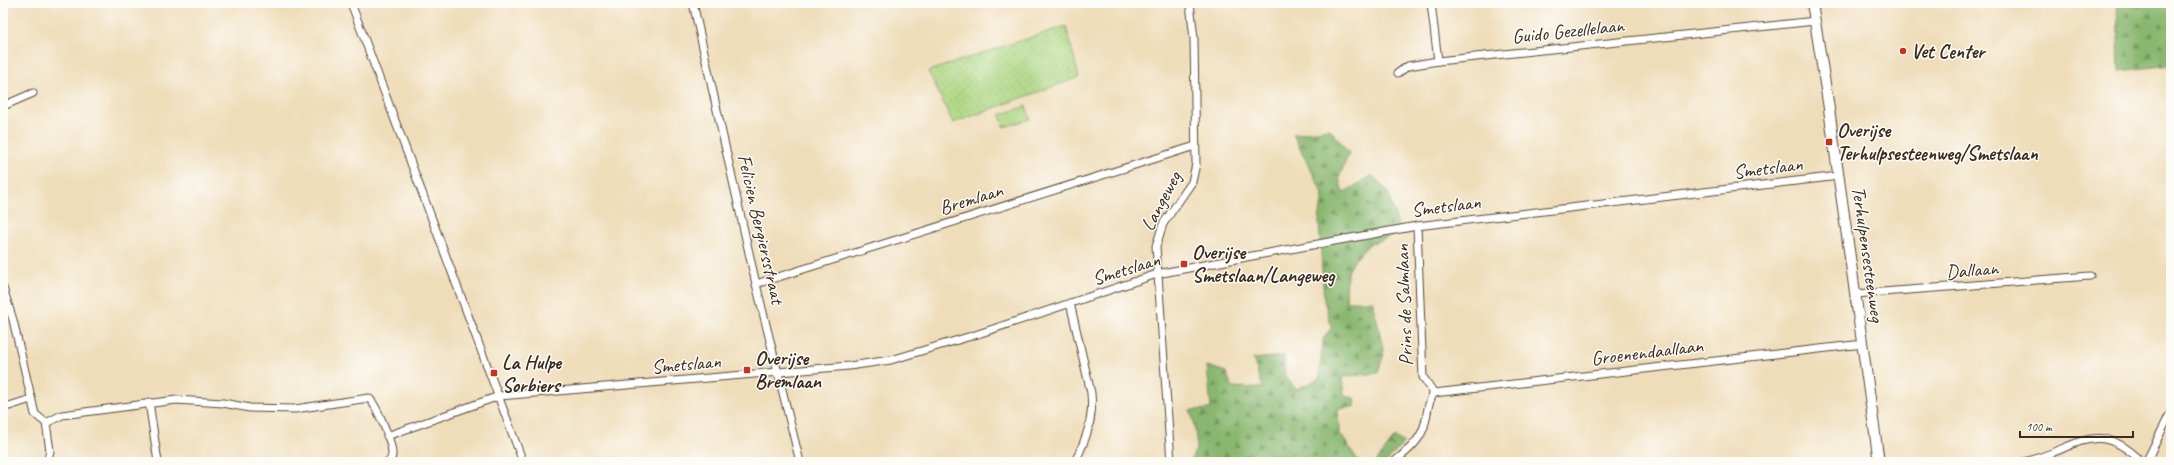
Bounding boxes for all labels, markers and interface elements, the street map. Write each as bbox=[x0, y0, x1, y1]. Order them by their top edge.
street label: Guido Gezellelaan bbox=[1511, 13, 1626, 49]
place label: Vet Center bbox=[1911, 39, 1987, 64]
marker: Vet Center bbox=[1898, 46, 1908, 56]
place label: Overijse Terhulpsesteenweg/Smetslaan bbox=[1837, 118, 2038, 166]
marker: Overijse Terhulpsesteenweg/Smetslaan bbox=[1824, 137, 1834, 147]
street label: Smetslaan bbox=[1732, 151, 1805, 185]
street label: Felicien Bergiersstraat bbox=[732, 152, 791, 308]
street label: Langeweg bbox=[1135, 166, 1187, 235]
street label: Bremlaan bbox=[936, 177, 1007, 220]
street label: Terhulpensesteenweg bbox=[1846, 185, 1890, 325]
street label: Smetslaan bbox=[1410, 189, 1483, 223]
place label: Overijse Smetslaan/Langeweg bbox=[1192, 240, 1336, 288]
street label: Prins de Salmlaan bbox=[1389, 243, 1419, 366]
street label: Smetslaan bbox=[1089, 247, 1164, 291]
street label: Dallaan bbox=[1945, 255, 2000, 285]
marker: Overijse Smetslaan/Langeweg bbox=[1179, 259, 1189, 269]
street label: Groenendaallaan bbox=[1590, 333, 1705, 371]
place label: Overijse Bremlaan bbox=[755, 346, 822, 394]
street label: Smetslaan bbox=[650, 348, 723, 379]
place label: La Hulpe Sorbiers bbox=[502, 350, 562, 398]
marker: Overijse Bremlaan bbox=[742, 365, 752, 375]
marker: La Hulpe Sorbiers bbox=[489, 368, 499, 378]
scale bar bbox=[2020, 413, 2133, 439]
text: 100 m bbox=[2026, 419, 2053, 435]

